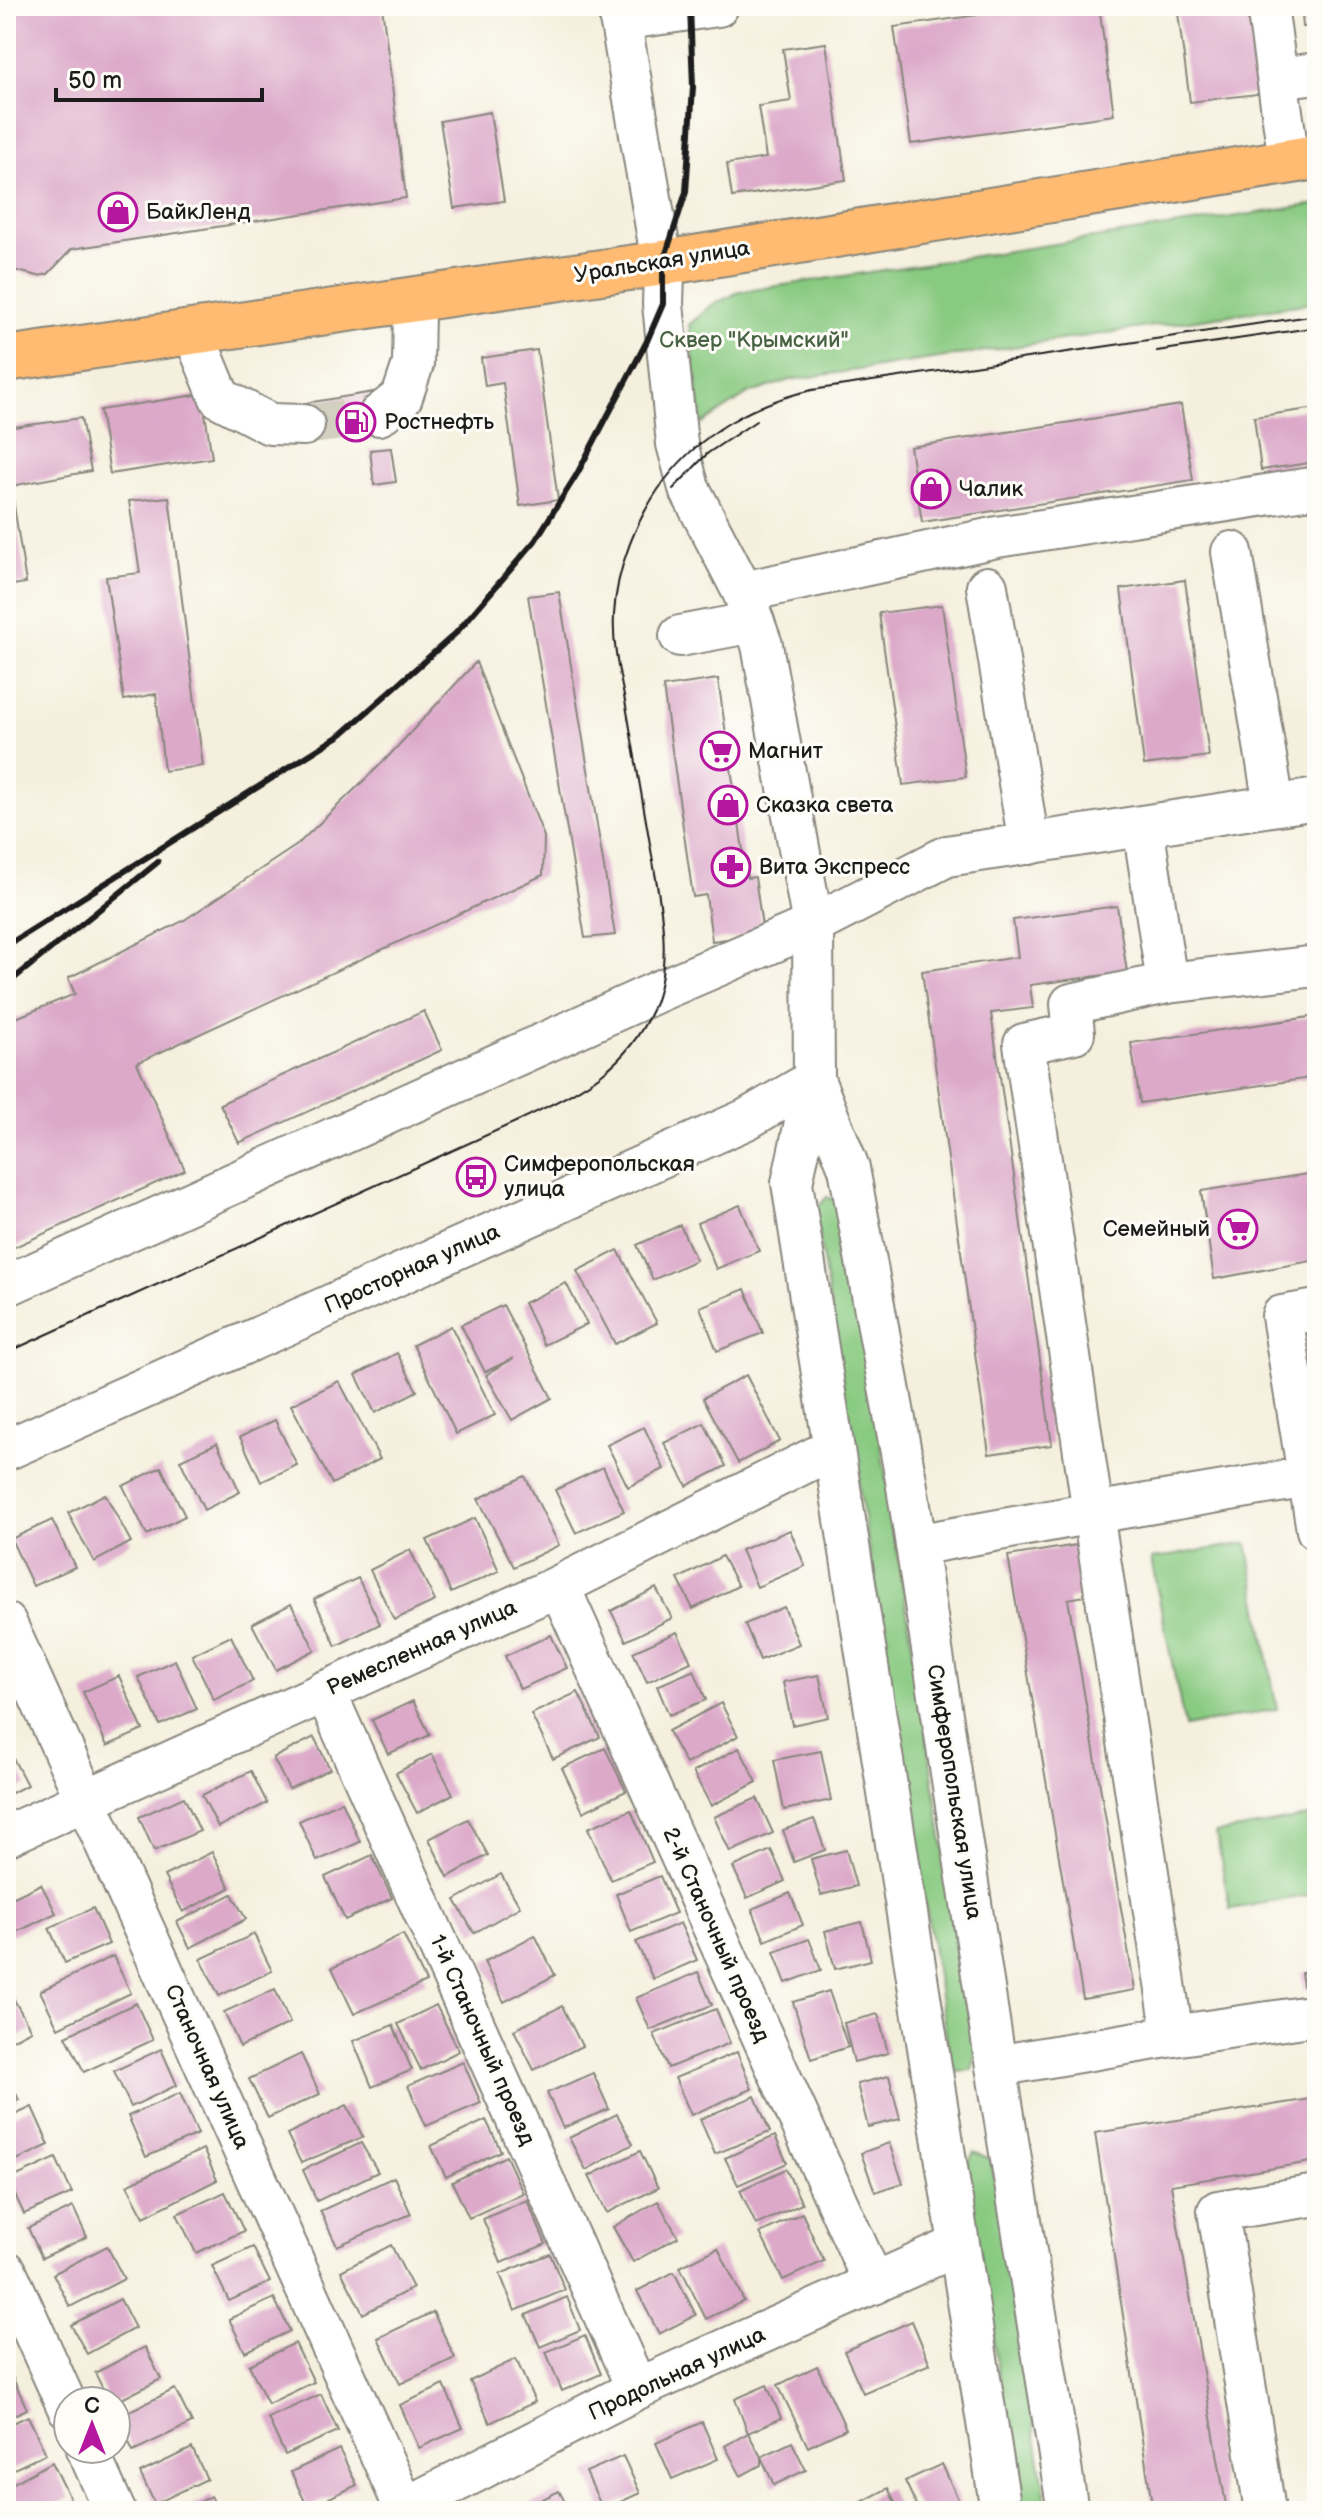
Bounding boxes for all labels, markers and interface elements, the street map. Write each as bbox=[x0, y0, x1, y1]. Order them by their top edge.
scale bar bbox=[56, 52, 262, 102]
text: 50 m bbox=[68, 66, 122, 95]
shop icon: БайкЛенд bbox=[97, 191, 139, 233]
place label: БайкЛенд bbox=[146, 199, 251, 226]
street label: Уральская улица bbox=[572, 235, 752, 289]
park label: Сквер "Крымский" bbox=[659, 327, 849, 354]
fuel station icon: Ростнефть bbox=[335, 401, 377, 443]
place label: Ростнефть bbox=[384, 409, 494, 436]
shop icon: Чалик bbox=[910, 468, 952, 510]
place label: Чалик bbox=[959, 476, 1023, 503]
supermarket icon: Магнит bbox=[699, 730, 741, 772]
place label: Магнит bbox=[748, 738, 824, 765]
shop icon: Сказка света bbox=[707, 784, 749, 826]
place label: Сказка света bbox=[756, 792, 893, 819]
pharmacy icon: Вита Экспресс bbox=[710, 846, 752, 888]
place label: Вита Экспресс bbox=[759, 854, 910, 881]
place label: Симферопольская улица bbox=[504, 1151, 695, 1203]
bus stop icon: Симферопольская улица bbox=[455, 1156, 497, 1198]
supermarket icon: Семейный bbox=[1217, 1208, 1259, 1250]
place label: Семейный bbox=[1103, 1216, 1210, 1243]
street label: Просторная улица bbox=[320, 1218, 504, 1320]
street label: Ремесленная улица bbox=[323, 1594, 521, 1702]
street label: Симферопольская улица bbox=[921, 1663, 987, 1921]
street label: 2-й Станочный проезд bbox=[656, 1823, 776, 2047]
street label: 1-й Станочный проезд bbox=[423, 1931, 541, 2149]
street label: Станочная улица bbox=[159, 1980, 255, 2154]
street label: Продольная улица bbox=[584, 2321, 770, 2427]
north arrow bbox=[52, 2385, 132, 2465]
text: С bbox=[84, 2393, 100, 2420]

